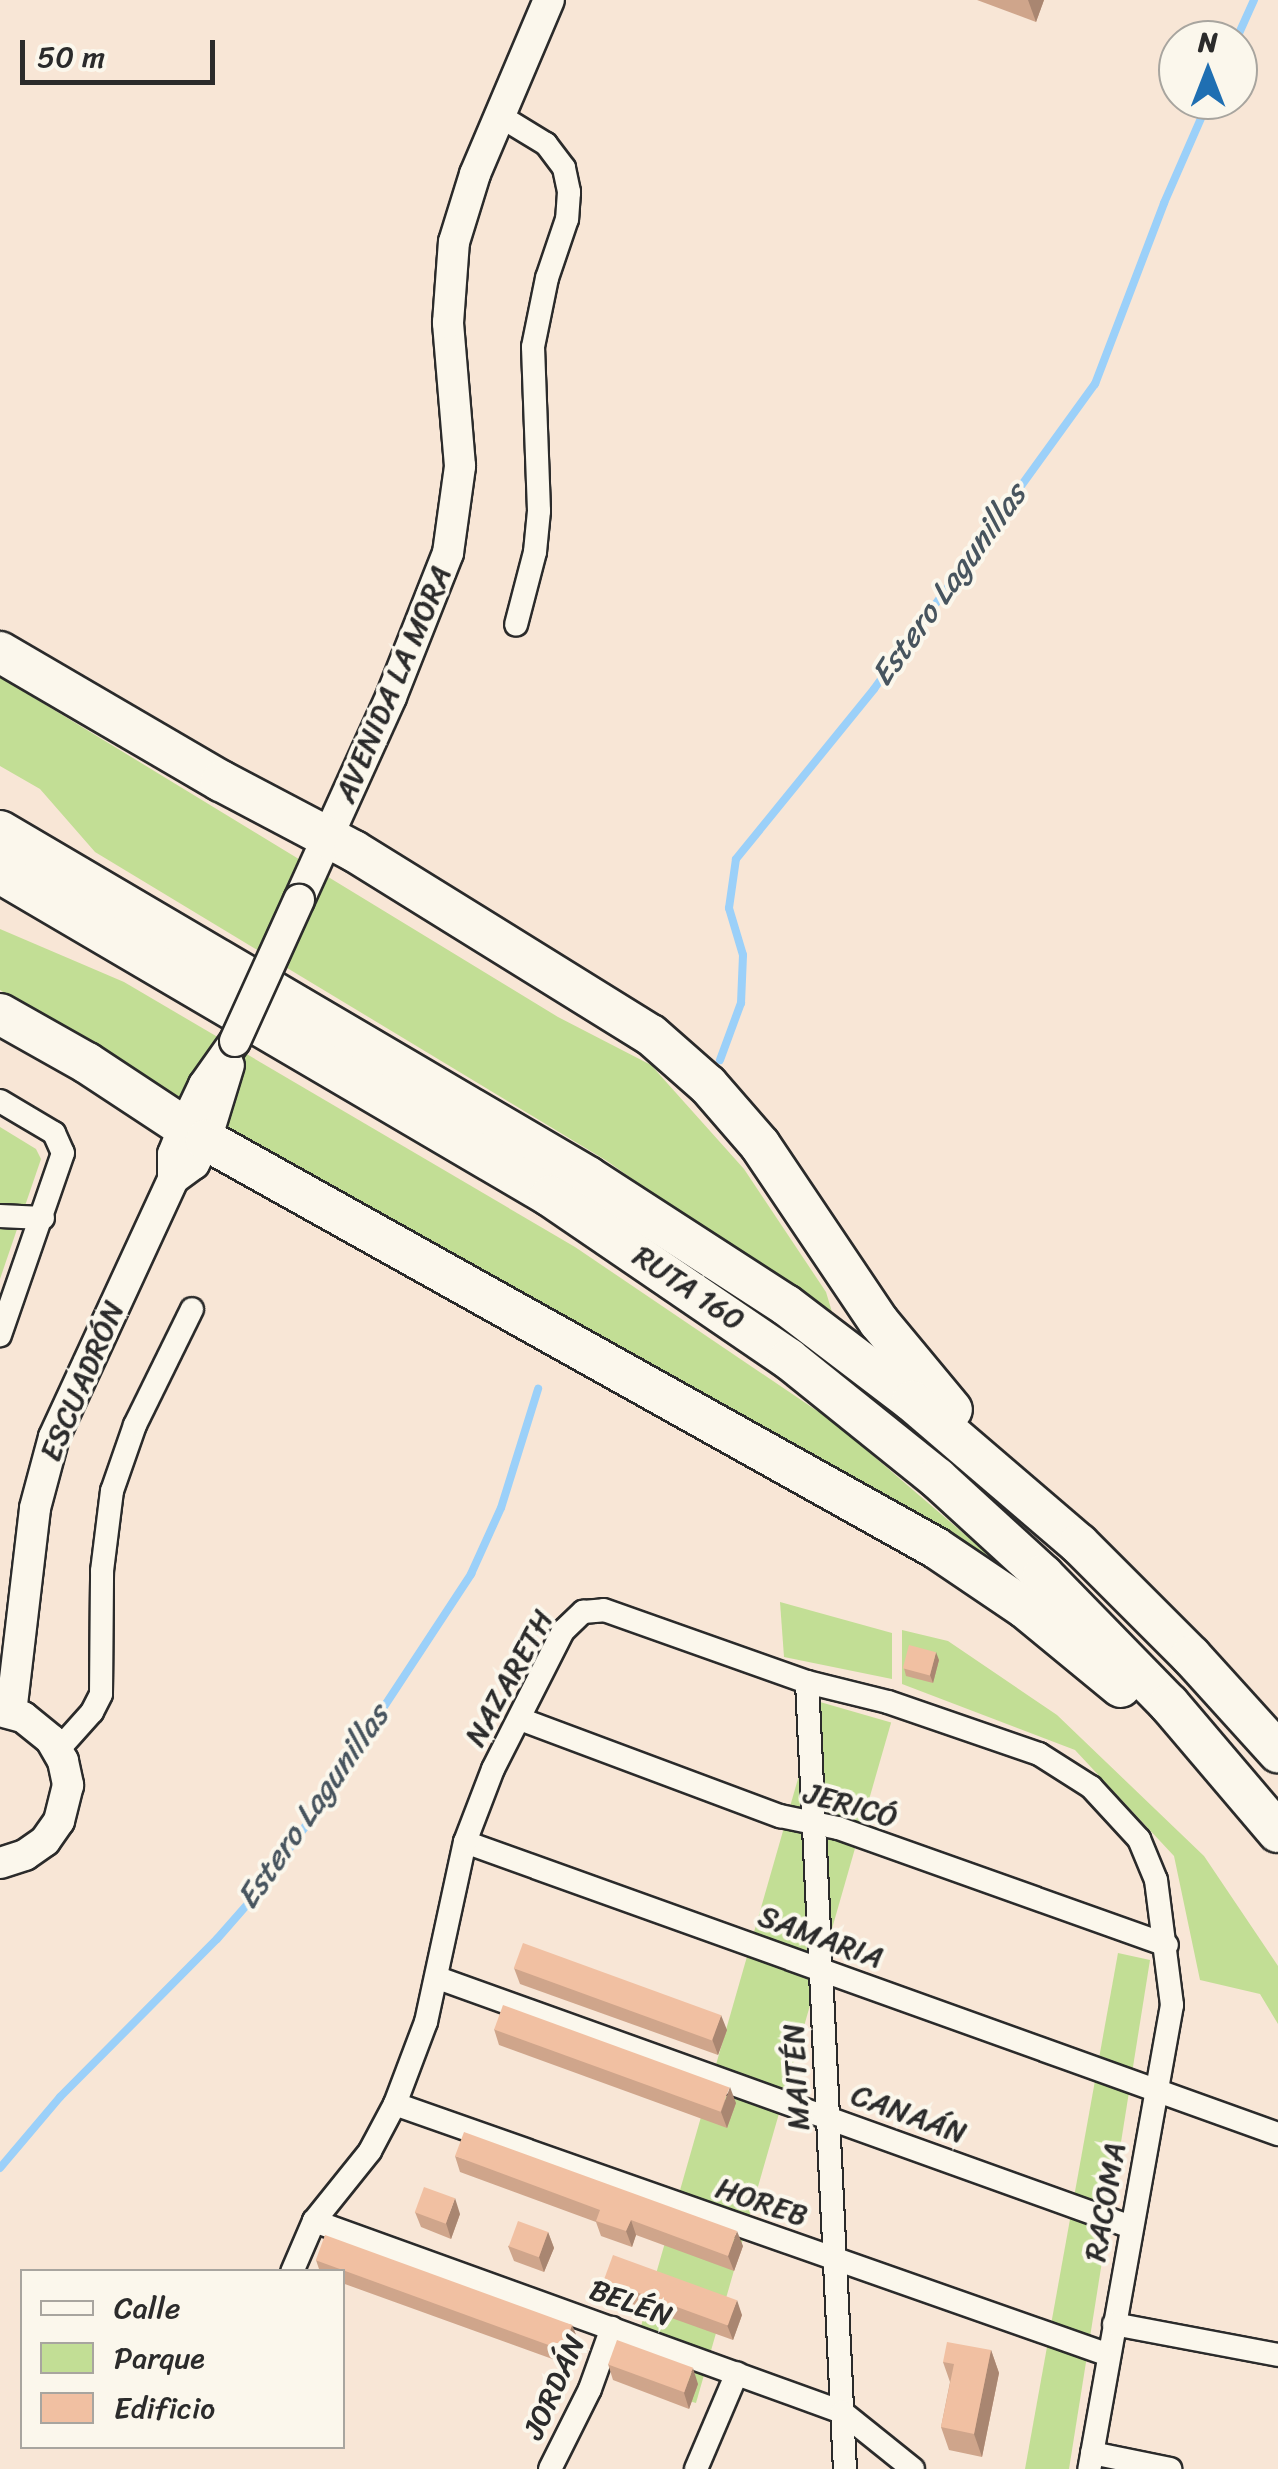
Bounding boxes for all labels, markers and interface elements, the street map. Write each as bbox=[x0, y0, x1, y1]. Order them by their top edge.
text: N bbox=[1198, 17, 1218, 66]
scale bar bbox=[25, 20, 220, 82]
north arrow bbox=[1158, 20, 1258, 120]
text: 50 m bbox=[37, 30, 105, 84]
water label: Estero Lagunillas bbox=[863, 477, 1035, 693]
street label: AVENIDA LA MORA bbox=[327, 561, 459, 807]
street label: RUTA 160 bbox=[626, 1238, 752, 1338]
street label: ESCUADRÓN bbox=[32, 1296, 132, 1466]
street label: NAZARETH bbox=[457, 1604, 561, 1752]
water label: Estero Lagunillas bbox=[228, 1698, 398, 1916]
street label: JERICÓ bbox=[800, 1775, 902, 1835]
street label: SAMARIA bbox=[754, 1898, 888, 1976]
street label: MAITÉN bbox=[775, 2023, 817, 2131]
street label: CANAÁN bbox=[847, 2077, 971, 2151]
street label: RACOMA bbox=[1077, 2140, 1133, 2264]
street label: HOREB bbox=[711, 2170, 813, 2234]
legend bbox=[20, 2269, 345, 2449]
street label: BELÉN bbox=[585, 2271, 677, 2335]
text: Calle bbox=[114, 2281, 180, 2335]
street label: JORDÁN bbox=[515, 2329, 593, 2445]
text: Parque bbox=[114, 2331, 205, 2385]
text: Edificio bbox=[114, 2381, 215, 2435]

